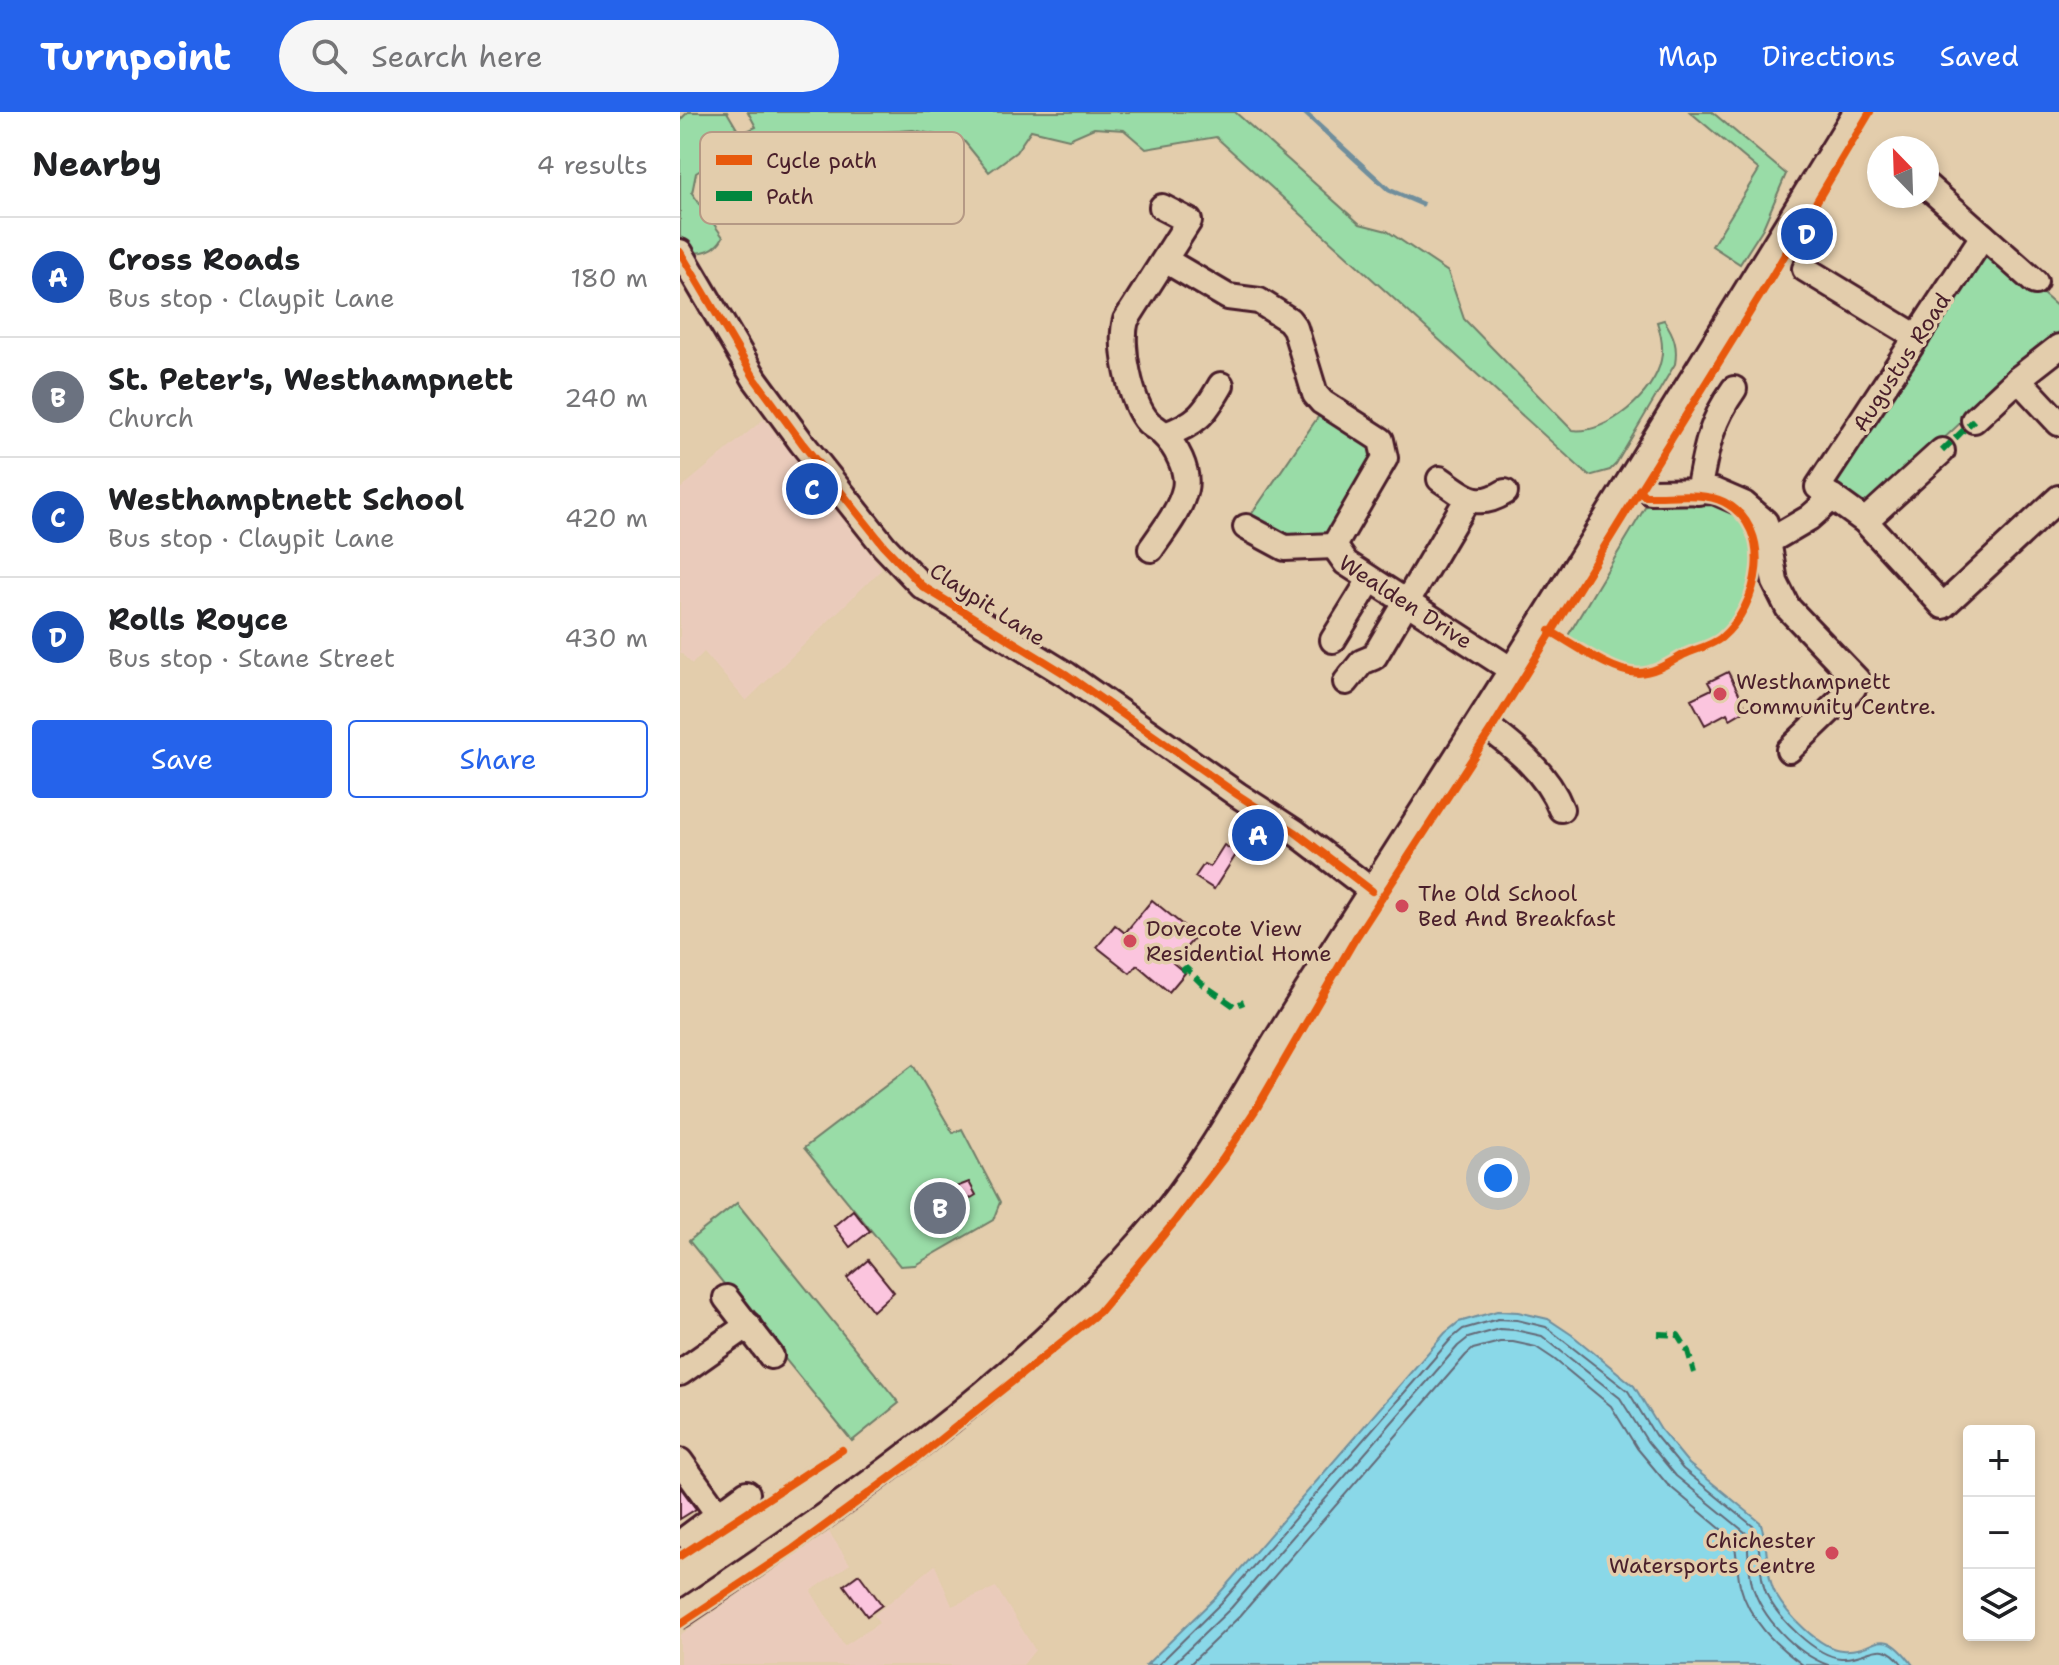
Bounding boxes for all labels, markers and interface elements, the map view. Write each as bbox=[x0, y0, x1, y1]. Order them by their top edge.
search box bbox=[279, 20, 839, 92]
text: Turnpoint bbox=[40, 31, 231, 82]
icon: search bbox=[307, 34, 351, 78]
text: Search here bbox=[371, 36, 543, 77]
text: Map bbox=[1658, 37, 1718, 75]
text: Directions bbox=[1762, 37, 1896, 75]
text: Saved bbox=[1940, 37, 2019, 75]
legend bbox=[700, 132, 964, 224]
north arrow bbox=[1867, 136, 1939, 208]
text: Nearby bbox=[32, 141, 162, 187]
text: Cycle path bbox=[766, 146, 877, 175]
text: 4 results bbox=[536, 147, 648, 182]
text: Path bbox=[766, 182, 814, 211]
pin: D bbox=[1781, 204, 1833, 264]
text: Cross Roads bbox=[108, 239, 300, 280]
text: A bbox=[48, 260, 68, 295]
text: 180 m bbox=[570, 260, 648, 295]
text: Bus stop · Claypit Lane bbox=[108, 280, 395, 315]
street label: Augustus Road bbox=[1846, 287, 1957, 437]
text: St. Peter's, Westhampnett bbox=[108, 359, 513, 400]
text: B bbox=[50, 380, 66, 415]
text: 240 m bbox=[564, 380, 648, 415]
text: Church bbox=[108, 400, 194, 435]
pin: C bbox=[786, 459, 838, 519]
text: Westhamptnett School bbox=[108, 479, 464, 520]
text: C bbox=[50, 500, 66, 535]
text: 420 m bbox=[565, 500, 648, 535]
text: Bus stop · Claypit Lane bbox=[108, 520, 395, 555]
street label: Wealden Drive bbox=[1333, 548, 1478, 656]
street label: Claypit Lane bbox=[924, 556, 1051, 653]
text: Rolls Royce bbox=[108, 599, 288, 640]
text: D bbox=[49, 620, 67, 655]
text: 430 m bbox=[564, 620, 648, 655]
text: Bus stop · Stane Street bbox=[108, 640, 395, 675]
place label: Westhampnett Community Centre. bbox=[1736, 667, 1936, 721]
marker: Westhampnett Community Centre. bbox=[1711, 685, 1729, 703]
button: Save bbox=[32, 720, 332, 798]
button: Share bbox=[348, 720, 648, 798]
pin: A bbox=[1232, 805, 1284, 865]
place label: The Old School Bed And Breakfast bbox=[1418, 879, 1616, 933]
marker: The Old School Bed And Breakfast bbox=[1393, 897, 1411, 915]
place label: Dovecote View Residential Home bbox=[1146, 914, 1332, 968]
marker: Dovecote View Residential Home bbox=[1121, 932, 1139, 950]
your location bbox=[1478, 1158, 1518, 1198]
pin: B bbox=[914, 1178, 966, 1238]
map controls bbox=[1963, 1425, 2035, 1641]
button: + bbox=[1963, 1425, 2035, 1497]
button: − bbox=[1963, 1497, 2035, 1569]
place label: Chichester Watersports Centre bbox=[1609, 1526, 1816, 1580]
marker: Chichester Watersports Centre bbox=[1823, 1544, 1841, 1562]
button: layers bbox=[1963, 1569, 2035, 1641]

